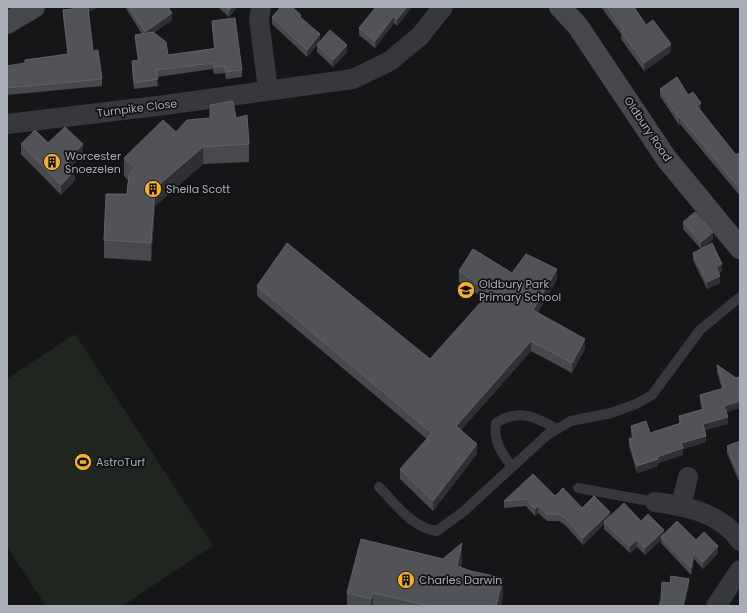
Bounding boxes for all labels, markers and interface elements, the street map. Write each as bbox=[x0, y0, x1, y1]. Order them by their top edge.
street label: Oldbury Road bbox=[620, 93, 676, 165]
street label: Turnpike Close bbox=[96, 95, 178, 121]
place label: Worcester Snoezelen bbox=[65, 148, 121, 177]
building icon: Worcester Snoezelen bbox=[42, 152, 62, 172]
building icon: Sheila Scott bbox=[143, 179, 163, 199]
place label: Sheila Scott bbox=[166, 181, 230, 197]
place label: Oldbury Park Primary School bbox=[479, 276, 561, 305]
school or university icon: Oldbury Park Primary School bbox=[456, 280, 476, 300]
sports icon: AstroTurf bbox=[73, 452, 93, 472]
place label: AstroTurf bbox=[96, 454, 145, 470]
building icon: Charles Darwin bbox=[396, 570, 416, 590]
place label: Charles Darwin bbox=[419, 572, 502, 588]

